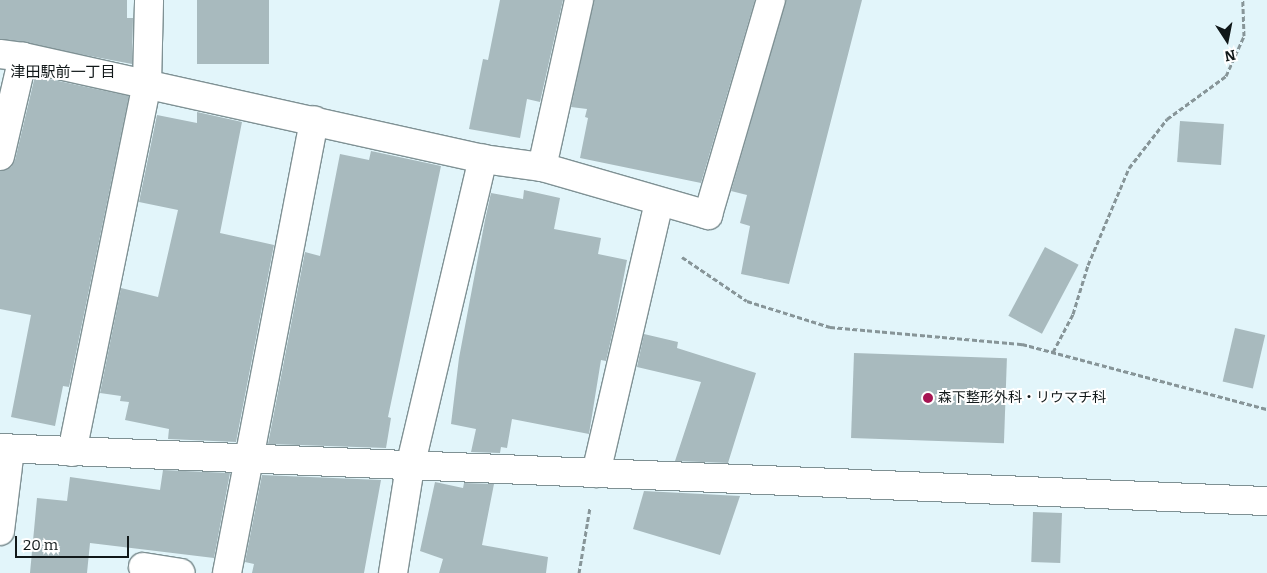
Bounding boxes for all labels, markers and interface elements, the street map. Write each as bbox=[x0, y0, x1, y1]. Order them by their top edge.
north arrow bbox=[1202, 15, 1252, 65]
text: N bbox=[1223, 46, 1237, 65]
district label: 津田駅前一丁目 bbox=[11, 64, 115, 82]
place label: 森下整形外科・リウマチ科 bbox=[938, 390, 1106, 406]
marker: 森下整形外科・リウマチ科 bbox=[922, 392, 934, 404]
scale bar bbox=[18, 526, 131, 558]
text: 20 m bbox=[23, 536, 58, 554]

